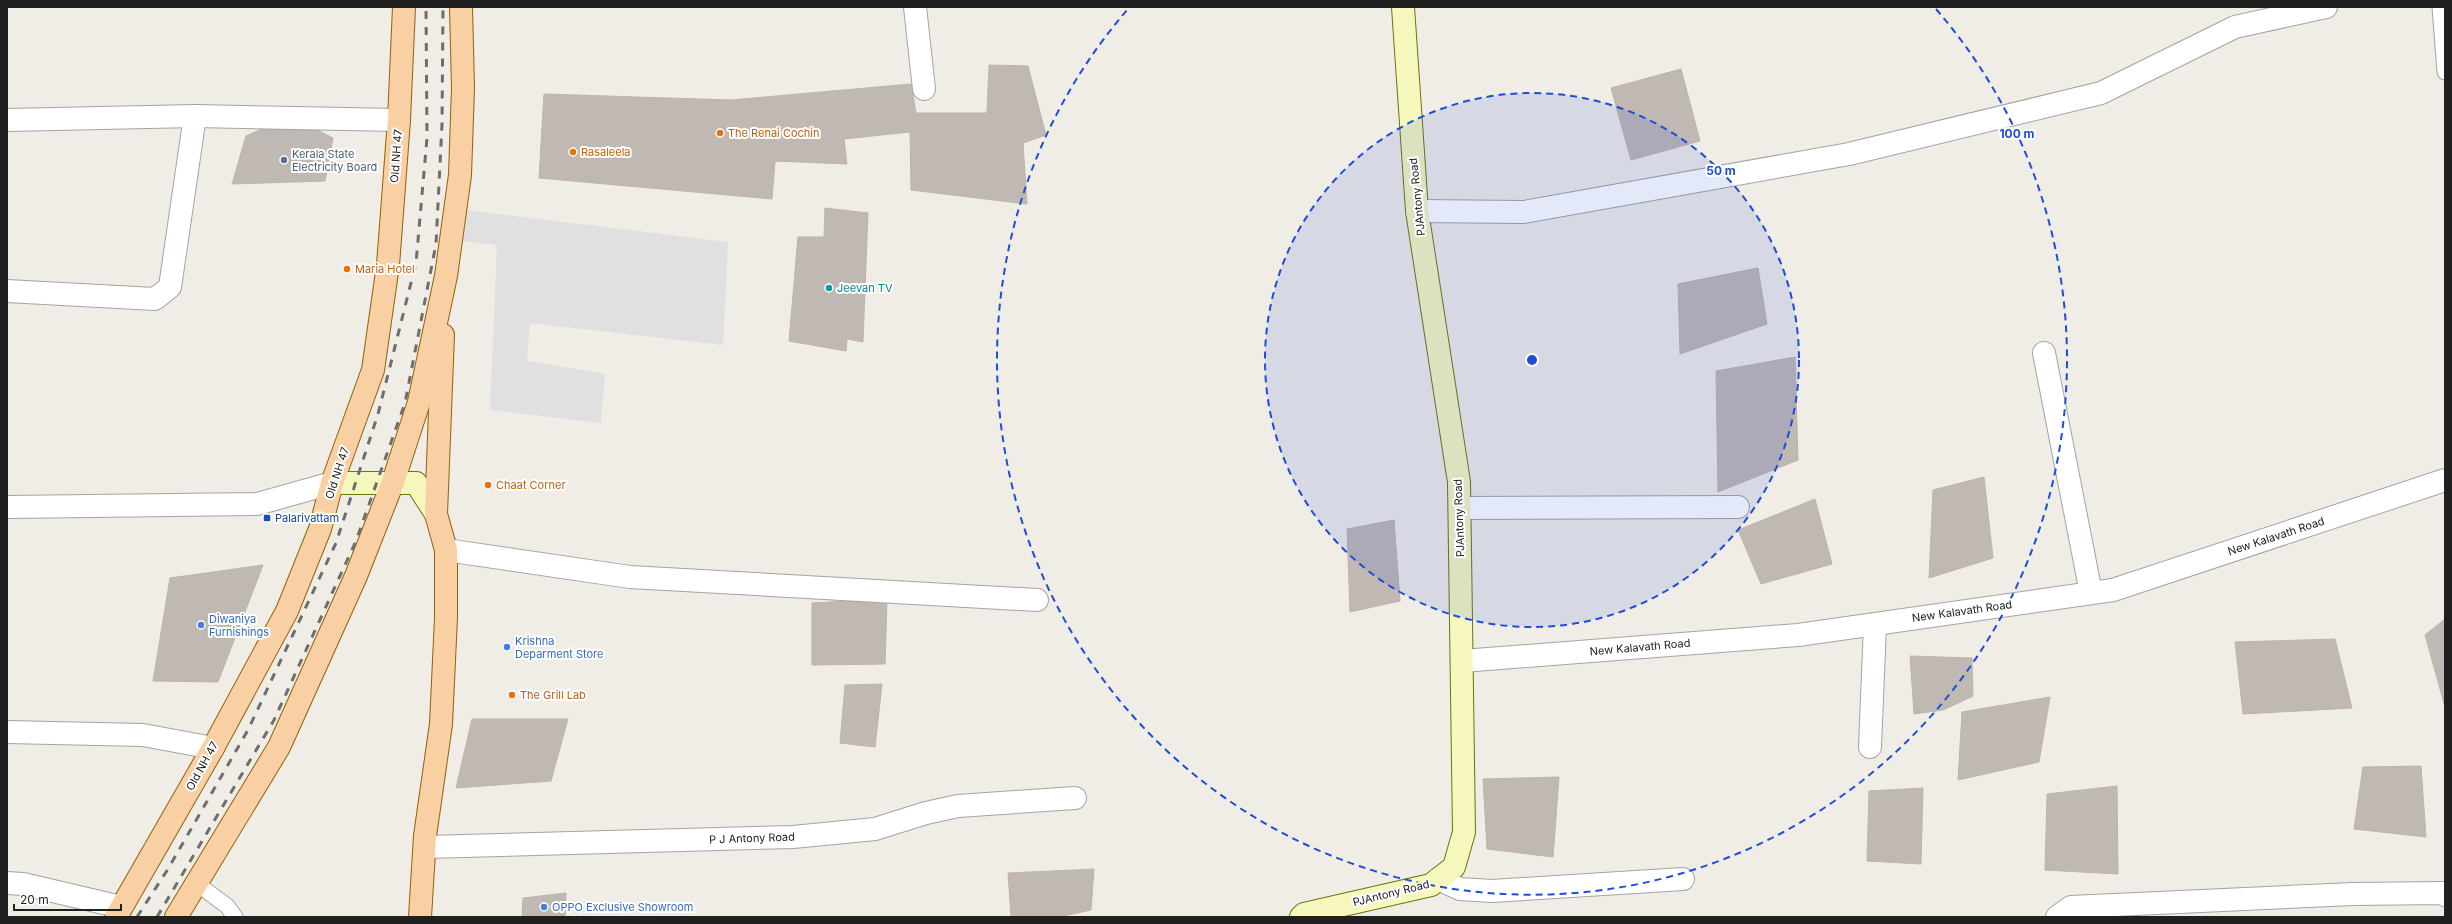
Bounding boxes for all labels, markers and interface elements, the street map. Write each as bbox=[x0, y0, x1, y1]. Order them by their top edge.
place label: The Renai Cochin bbox=[728, 126, 819, 140]
text: 100 m bbox=[1999, 126, 2035, 141]
marker: The Renai Cochin bbox=[715, 128, 725, 138]
street label: Old NH 47 bbox=[387, 129, 405, 183]
place label: Rasaleela bbox=[581, 145, 631, 159]
place label: Kerala State Electricity Board bbox=[292, 147, 377, 174]
marker: Rasaleela bbox=[568, 147, 578, 157]
marker: Kerala State Electricity Board bbox=[279, 155, 289, 165]
street label: PJAntony Road bbox=[1406, 157, 1428, 237]
text: 50 m bbox=[1706, 163, 1736, 178]
place label: Maria Hotel bbox=[355, 262, 415, 276]
marker: Maria Hotel bbox=[342, 264, 352, 274]
place label: Jeevan TV bbox=[837, 281, 893, 295]
marker: Jeevan TV bbox=[824, 283, 834, 293]
centre of rings bbox=[1525, 353, 1539, 367]
street label: Old NH 47 bbox=[322, 445, 352, 501]
place label: Chaat Corner bbox=[496, 478, 566, 492]
street label: PJAntony Road bbox=[1451, 479, 1467, 557]
marker: Chaat Corner bbox=[483, 480, 493, 490]
place label: Palarivattam bbox=[275, 511, 339, 525]
marker: Palarivattam bbox=[262, 513, 272, 523]
street label: New Kalavath Road bbox=[2226, 514, 2326, 558]
street label: New Kalavath Road bbox=[1911, 597, 2013, 625]
place label: Diwaniya Furnishings bbox=[209, 612, 269, 639]
marker: Diwaniya Furnishings bbox=[196, 620, 206, 630]
place label: Krishna Deparment Store bbox=[515, 634, 603, 661]
street label: New Kalavath Road bbox=[1589, 636, 1691, 658]
marker: Krishna Deparment Store bbox=[502, 642, 512, 652]
place label: The Grill Lab bbox=[520, 688, 586, 702]
marker: The Grill Lab bbox=[507, 690, 517, 700]
street label: Old NH 47 bbox=[183, 739, 221, 793]
street label: P J Antony Road bbox=[709, 830, 795, 846]
street label: PJAntony Road bbox=[1351, 877, 1431, 909]
scale bar bbox=[14, 886, 121, 912]
text: 20 m bbox=[20, 892, 49, 907]
place label: OPPO Exclusive Showroom bbox=[552, 900, 693, 914]
marker: OPPO Exclusive Showroom bbox=[539, 902, 549, 912]

